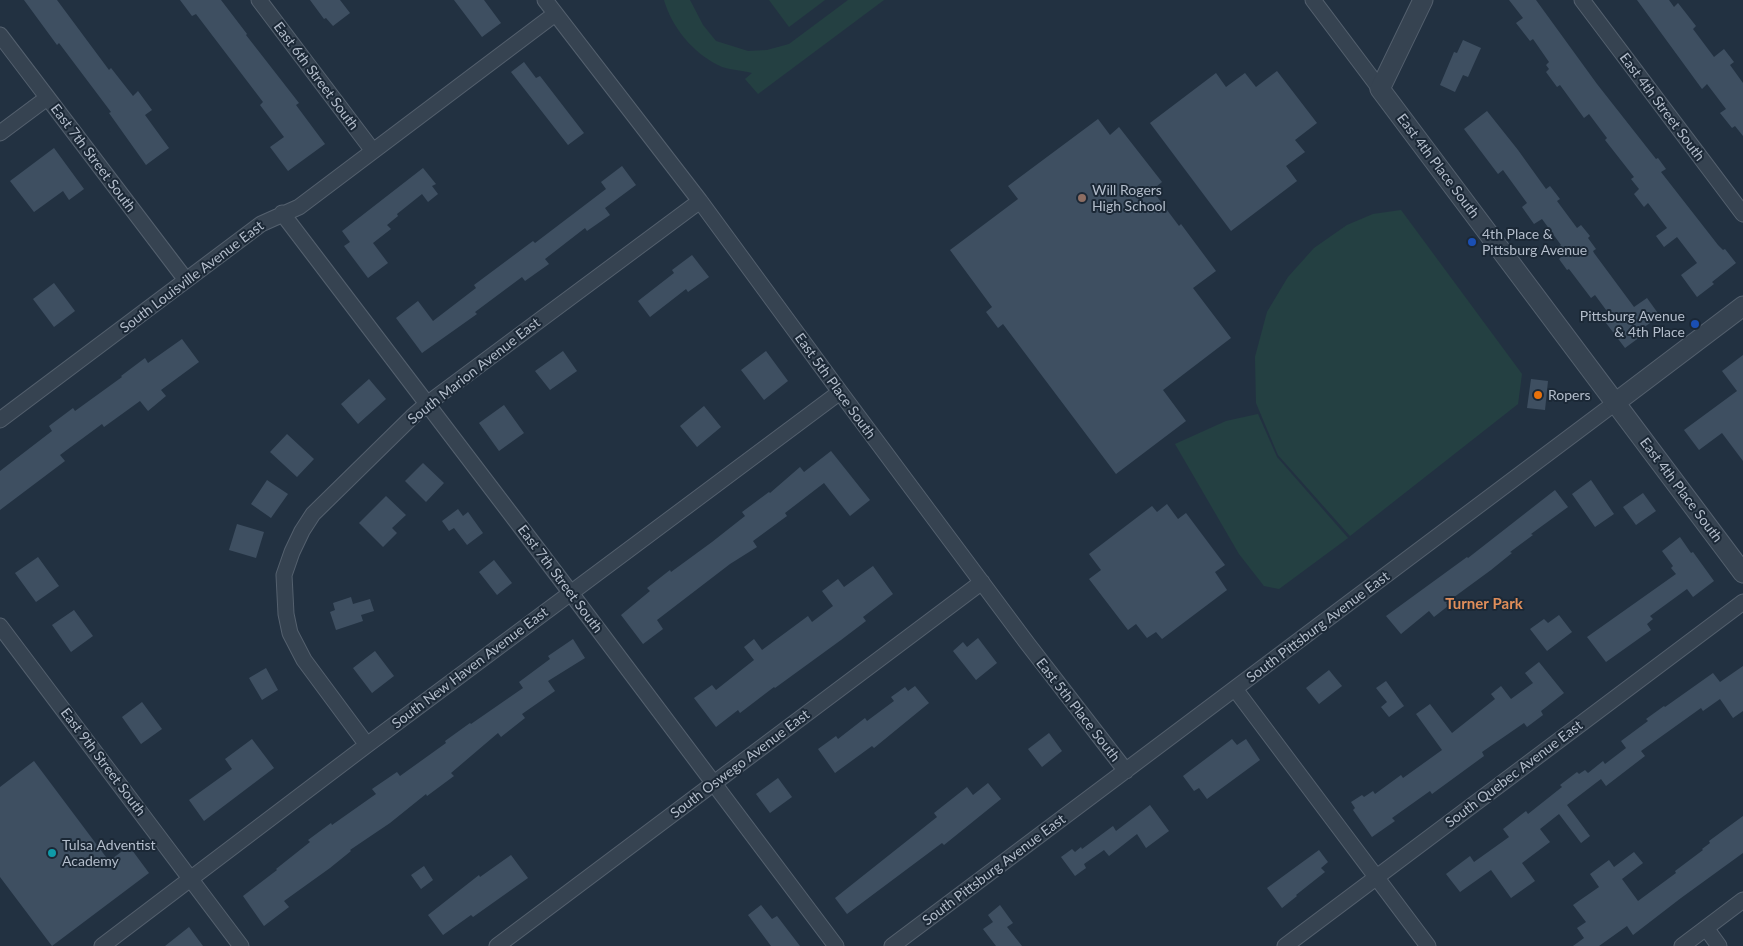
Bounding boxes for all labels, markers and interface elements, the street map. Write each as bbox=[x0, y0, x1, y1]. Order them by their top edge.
street label: East 6th Street South bbox=[270, 19, 362, 133]
street label: East 4th Street South bbox=[1616, 50, 1708, 164]
street label: East 7th Street South bbox=[47, 101, 139, 215]
street label: East 4th Place South bbox=[1393, 110, 1483, 222]
place label: Will Rogers High School bbox=[1092, 182, 1166, 214]
marker: Will Rogers High School bbox=[1076, 192, 1088, 204]
street label: South Louisville Avenue East bbox=[117, 217, 267, 337]
place label: 4th Place & Pittsburg Avenue bbox=[1482, 226, 1587, 258]
marker: 4th Place & Pittsburg Avenue bbox=[1466, 236, 1478, 248]
place label: Pittsburg Avenue & 4th Place bbox=[1580, 308, 1685, 341]
street label: South Marion Avenue East bbox=[405, 314, 543, 428]
marker: Pittsburg Avenue & 4th Place bbox=[1689, 318, 1701, 330]
street label: East 5th Place South bbox=[791, 330, 879, 442]
place label: Ropers bbox=[1548, 387, 1591, 403]
marker: Ropers bbox=[1532, 389, 1544, 401]
street label: East 4th Place South bbox=[1636, 434, 1726, 546]
street label: East 7th Street South bbox=[514, 522, 606, 636]
street label: South Pittsburg Avenue East bbox=[1243, 568, 1393, 686]
district label: Turner Park bbox=[1445, 595, 1523, 613]
street label: South New Haven Avenue East bbox=[389, 604, 551, 732]
street label: East 5th Place South bbox=[1032, 655, 1124, 765]
street label: East 9th Street South bbox=[57, 705, 149, 819]
street label: South Oswego Avenue East bbox=[667, 706, 813, 822]
street label: South Quebec Avenue East bbox=[1442, 717, 1586, 831]
street label: South Pittsburg Avenue East bbox=[919, 811, 1069, 929]
place label: Tulsa Adventist Academy bbox=[62, 837, 156, 870]
marker: Tulsa Adventist Academy bbox=[46, 847, 58, 859]

